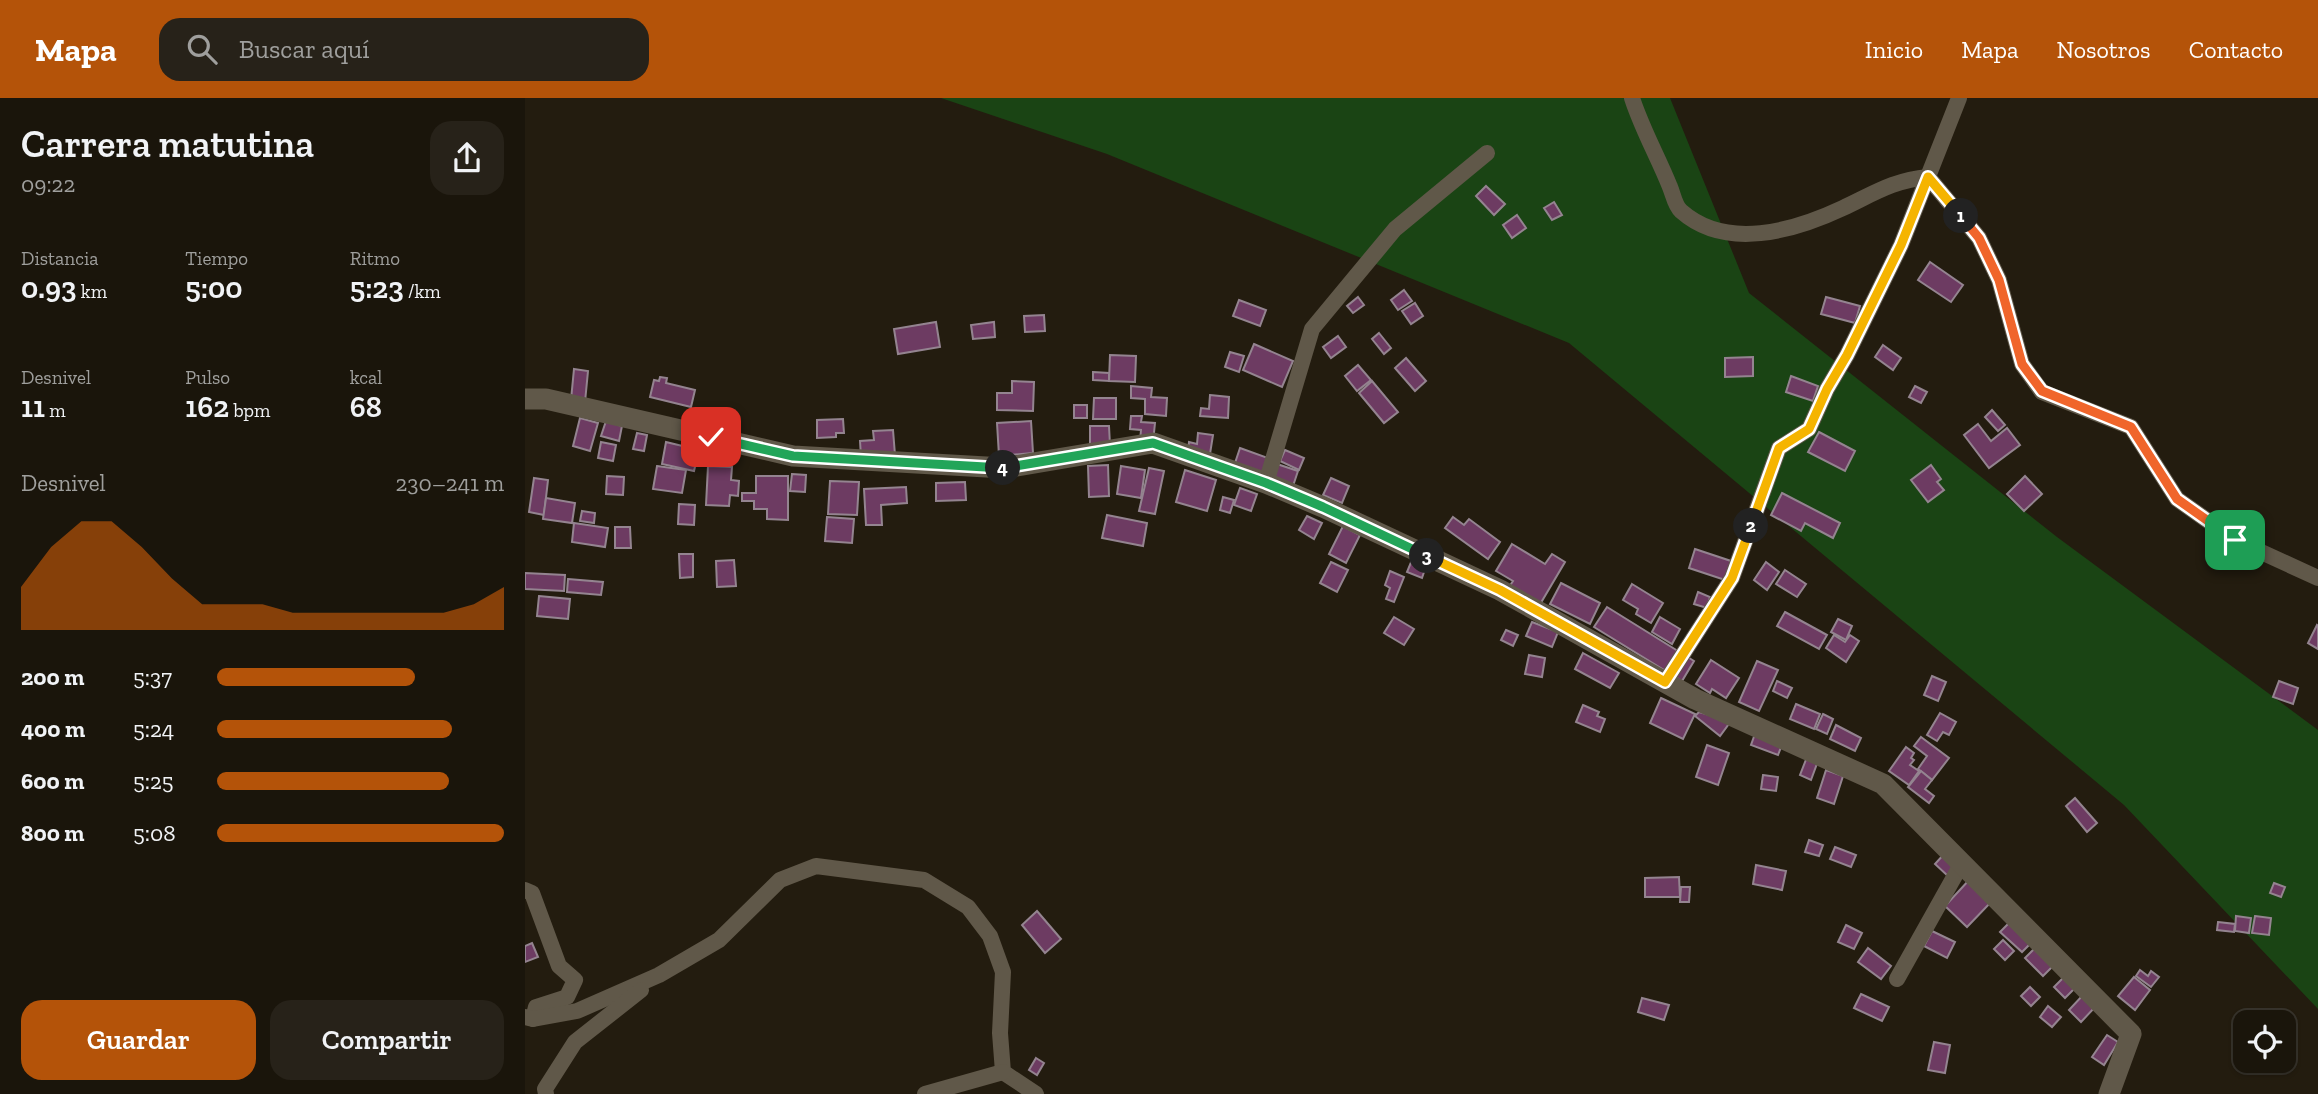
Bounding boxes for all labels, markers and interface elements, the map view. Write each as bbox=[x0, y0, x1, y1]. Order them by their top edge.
search box bbox=[159, 18, 649, 81]
text: Mapa bbox=[35, 30, 117, 69]
icon: search bbox=[183, 30, 221, 68]
text: Buscar aquí bbox=[239, 33, 370, 65]
text: Inicio bbox=[1865, 35, 1923, 64]
text: Mapa bbox=[1961, 35, 2018, 64]
text: Nosotros bbox=[2056, 35, 2151, 64]
text: Contacto bbox=[2189, 35, 2283, 64]
text: Carrera matutina bbox=[21, 121, 314, 167]
button: share bbox=[430, 121, 504, 195]
text: 09:22 bbox=[21, 170, 75, 198]
pin: 1 bbox=[1943, 198, 1979, 234]
text: 1 bbox=[1957, 204, 1964, 227]
text: Distancia bbox=[21, 247, 98, 270]
text: Tiempo bbox=[185, 247, 248, 270]
text: Ritmo bbox=[350, 247, 400, 270]
text: 0.93 bbox=[21, 270, 76, 306]
text: 5:00 bbox=[185, 270, 243, 306]
text: 5:23 bbox=[350, 270, 404, 306]
text: km bbox=[76, 280, 107, 303]
text: /km bbox=[404, 280, 441, 303]
text: Desnivel bbox=[21, 366, 91, 389]
text: Pulso bbox=[185, 366, 230, 389]
text: kcal bbox=[350, 366, 382, 389]
text: 11 bbox=[21, 389, 45, 425]
text: 162 bbox=[185, 389, 229, 425]
text: 68 bbox=[350, 389, 382, 425]
text: m bbox=[45, 399, 66, 422]
text: bpm bbox=[229, 399, 270, 422]
pin bbox=[681, 407, 741, 467]
icon: check bbox=[692, 418, 730, 456]
pin: 4 bbox=[986, 450, 1021, 486]
text: 4 bbox=[997, 456, 1008, 479]
text: Desnivel bbox=[21, 469, 106, 497]
text: 230–241 m bbox=[395, 469, 504, 497]
pin: 2 bbox=[1733, 508, 1769, 544]
pin bbox=[2205, 510, 2265, 570]
text: 2 bbox=[1745, 514, 1756, 537]
icon: arrive bbox=[2216, 521, 2254, 559]
pin: 3 bbox=[1409, 538, 1445, 574]
text: 3 bbox=[1421, 544, 1432, 567]
text: 200 m bbox=[21, 663, 84, 691]
text: 5:37 bbox=[133, 663, 172, 691]
text: 400 m bbox=[21, 715, 85, 743]
text: 5:24 bbox=[133, 715, 174, 743]
text: 600 m bbox=[21, 767, 84, 795]
text: 5:25 bbox=[133, 767, 174, 795]
text: 800 m bbox=[21, 819, 84, 847]
text: 5:08 bbox=[133, 819, 176, 847]
button: Guardar bbox=[21, 1000, 256, 1080]
button: Compartir bbox=[270, 1000, 504, 1080]
map controls bbox=[2233, 1010, 2296, 1073]
button: locate bbox=[2233, 1010, 2296, 1073]

